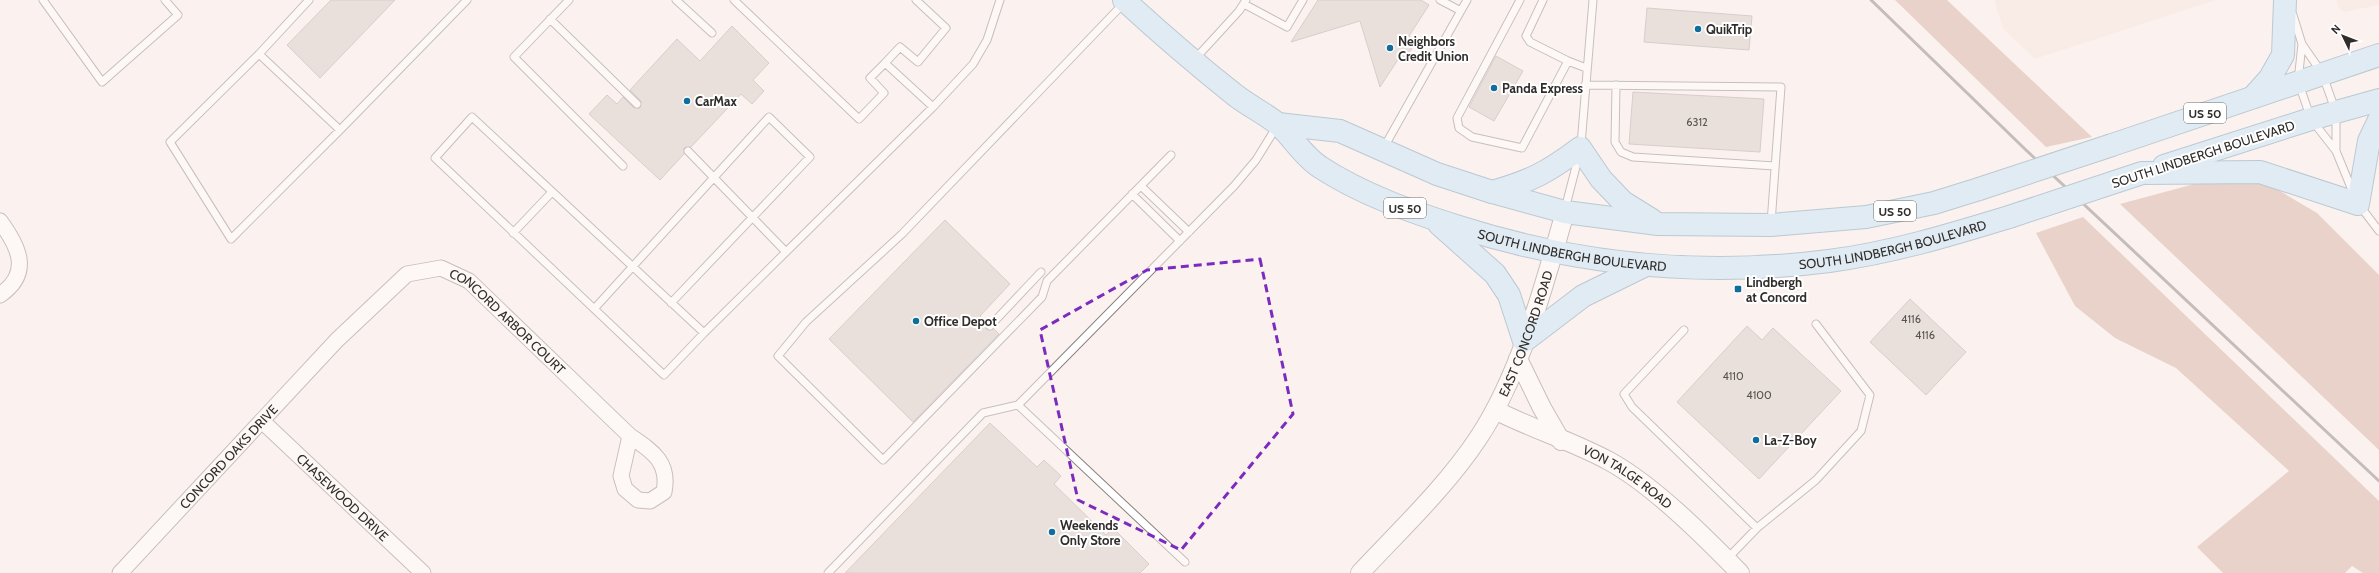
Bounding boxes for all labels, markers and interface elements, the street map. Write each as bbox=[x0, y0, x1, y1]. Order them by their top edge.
north arrow bbox=[2323, 16, 2363, 56]
place label: QuikTrip bbox=[1706, 21, 1753, 37]
text: N bbox=[2328, 22, 2343, 37]
marker: QuikTrip bbox=[1693, 24, 1703, 34]
place label: Neighbors Credit Union bbox=[1398, 33, 1469, 64]
marker: Neighbors Credit Union bbox=[1385, 43, 1395, 53]
place label: Panda Express bbox=[1502, 80, 1584, 96]
marker: Panda Express bbox=[1489, 83, 1499, 93]
place label: CarMax bbox=[695, 93, 738, 109]
marker: CarMax bbox=[682, 96, 692, 106]
road number: US 50 bbox=[2184, 103, 2226, 123]
house number: 6312 bbox=[1686, 115, 1708, 129]
street label: SOUTH LINDBERGH BOULEVARD bbox=[2109, 117, 2297, 191]
road number: US 50 bbox=[1384, 198, 1426, 218]
road number: US 50 bbox=[1874, 201, 1916, 221]
street label: SOUTH LINDBERGH BOULEVARD bbox=[1798, 216, 1988, 272]
street label: SOUTH LINDBERGH BOULEVARD bbox=[1476, 225, 1667, 274]
street label: CONCORD ARBOR COURT bbox=[447, 265, 569, 377]
street label: EAST CONCORD ROAD bbox=[1495, 269, 1556, 399]
place label: Lindbergh at Concord bbox=[1746, 274, 1807, 305]
marker: Lindbergh at Concord bbox=[1733, 284, 1743, 294]
house number: 4116 bbox=[1901, 312, 1921, 326]
place label: Office Depot bbox=[924, 313, 997, 329]
marker: Office Depot bbox=[911, 316, 921, 326]
house number: 4116 bbox=[1915, 328, 1935, 342]
house number: 4110 bbox=[1722, 369, 1744, 383]
house number: 4100 bbox=[1746, 388, 1772, 402]
street label: CONCORD OAKS DRIVE bbox=[176, 401, 281, 512]
place label: La-Z-Boy bbox=[1764, 432, 1817, 448]
marker: La-Z-Boy bbox=[1751, 435, 1761, 445]
street label: VON TALGE ROAD bbox=[1580, 441, 1676, 512]
street label: CHASEWOOD DRIVE bbox=[293, 450, 392, 544]
place label: Weekends Only Store bbox=[1060, 517, 1121, 548]
marker: Weekends Only Store bbox=[1047, 527, 1057, 537]

